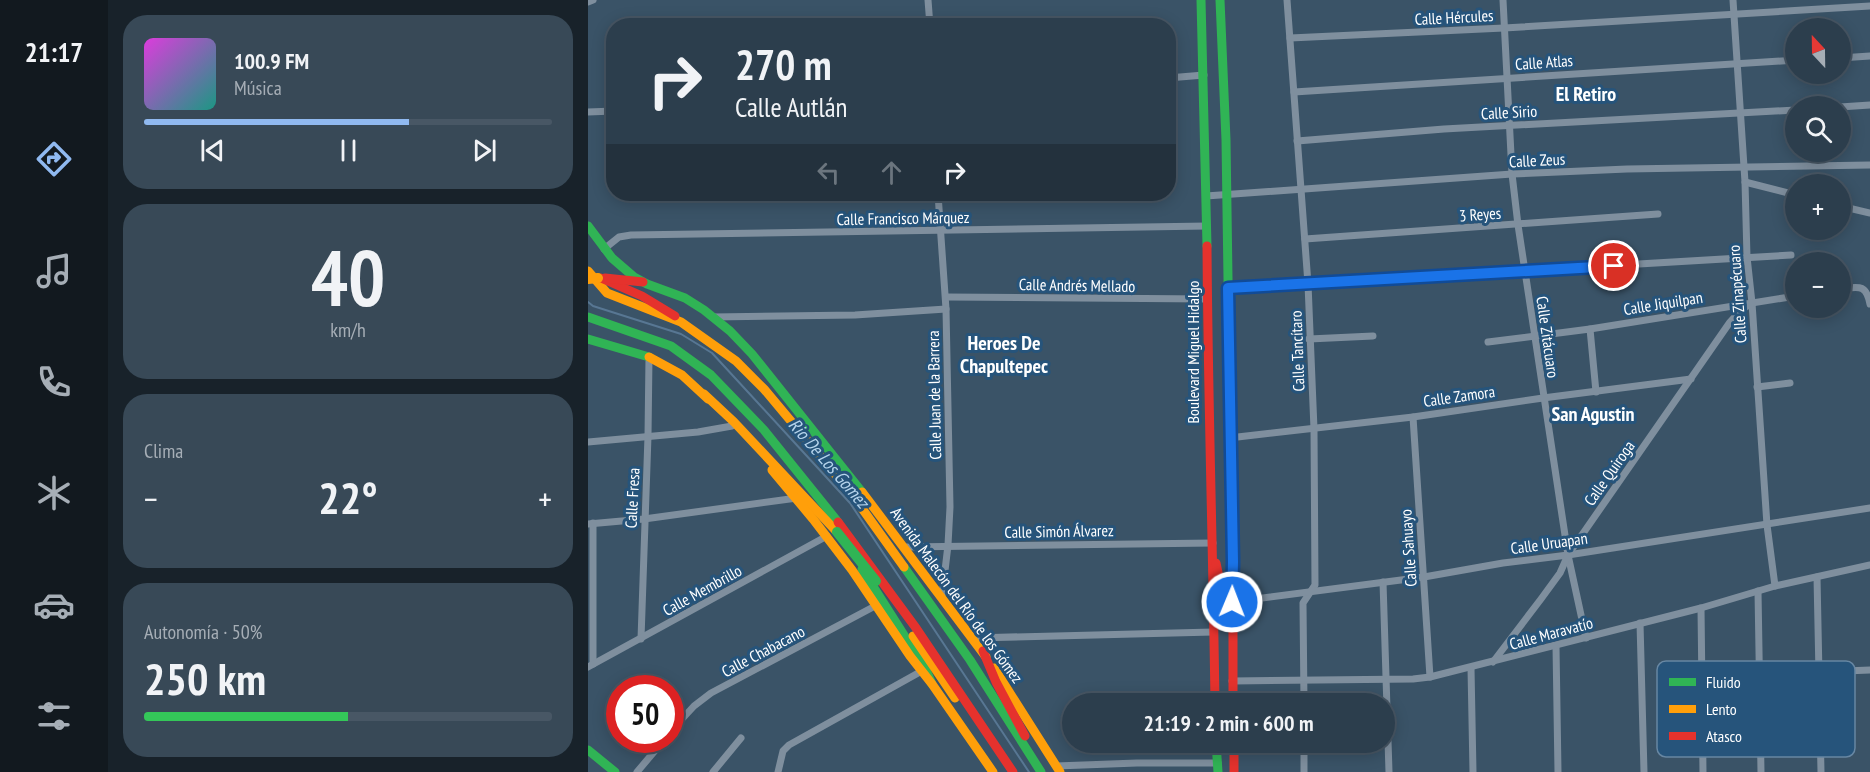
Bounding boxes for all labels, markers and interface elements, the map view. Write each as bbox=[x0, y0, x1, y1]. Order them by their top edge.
street label: Calle Hércules bbox=[1414, 5, 1494, 29]
north arrow bbox=[1785, 18, 1851, 84]
map controls bbox=[1785, 18, 1851, 318]
text: 21:17 bbox=[25, 35, 83, 69]
text: 270 m bbox=[735, 37, 832, 92]
icon: right bbox=[636, 42, 714, 120]
text: 100.9 FM bbox=[234, 47, 309, 75]
street label: Calle Atlas bbox=[1514, 50, 1574, 74]
text: Música bbox=[234, 75, 282, 101]
district label: El Retiro bbox=[1556, 81, 1616, 107]
text: Calle Autlán bbox=[735, 90, 847, 124]
button: search bbox=[1785, 96, 1851, 162]
street label: Calle Sirio bbox=[1480, 101, 1538, 123]
icon: previous bbox=[196, 134, 229, 167]
icon: pause bbox=[332, 134, 365, 167]
icon: next bbox=[468, 134, 501, 167]
icon: directions bbox=[33, 138, 75, 180]
street label: Calle Zeus bbox=[1508, 149, 1566, 171]
icon: left bbox=[812, 156, 845, 189]
icon: ahead bbox=[875, 156, 908, 189]
icon: right bbox=[938, 156, 971, 189]
button: + bbox=[1785, 174, 1851, 240]
street label: 3 Reyes bbox=[1458, 203, 1502, 225]
street label: Calle Francisco Márquez bbox=[836, 207, 970, 229]
text: 40 bbox=[311, 227, 385, 328]
pin bbox=[1588, 240, 1639, 291]
street label: Calle Zinapécuaro bbox=[1724, 244, 1750, 344]
icon: arrive bbox=[1597, 249, 1630, 282]
icon: music bbox=[33, 250, 75, 292]
button: − bbox=[1785, 252, 1851, 318]
street label: Calle Andrés Mellado bbox=[1019, 274, 1135, 296]
street label: Boulevard Miguel Hidalgo bbox=[1183, 280, 1203, 423]
street label: Calle Jiquilpan bbox=[1622, 287, 1704, 319]
street label: Calle Zitácuaro bbox=[1532, 295, 1564, 379]
street label: Calle Tancítaro bbox=[1286, 310, 1308, 392]
text: km/h bbox=[330, 317, 366, 343]
street label: Calle Juan de la Barrera bbox=[923, 330, 945, 460]
district label: Heroes De Chapultepec bbox=[960, 330, 1048, 379]
icon: phone bbox=[33, 361, 75, 403]
street label: Calle Zamora bbox=[1422, 381, 1496, 411]
district label: San Agustin bbox=[1551, 401, 1635, 427]
water label: Rio De Los Gomez bbox=[784, 413, 876, 514]
street label: Calle Quiroga bbox=[1579, 437, 1639, 509]
text: Clima bbox=[144, 438, 183, 464]
street label: Calle Fresa bbox=[620, 467, 644, 529]
text: 22° bbox=[318, 468, 378, 526]
icon: climate bbox=[33, 472, 75, 514]
text: − bbox=[144, 477, 158, 520]
text: + bbox=[538, 477, 552, 520]
street label: Avenida Malecón del Río de los Gómez bbox=[886, 503, 1028, 687]
street label: Calle Sahuayo bbox=[1395, 509, 1421, 587]
street label: Calle Simón Álvarez bbox=[1004, 520, 1114, 542]
street label: Calle Uruapan bbox=[1509, 528, 1589, 558]
street label: Calle Membrillo bbox=[659, 560, 745, 620]
position arrow bbox=[1200, 570, 1264, 634]
icon: car bbox=[33, 584, 75, 626]
street label: Calle Maravatío bbox=[1507, 612, 1595, 654]
text: Autonomía · 50% bbox=[144, 619, 262, 645]
street label: Calle Chabacano bbox=[718, 621, 808, 681]
text: 250 km bbox=[144, 649, 266, 707]
legend bbox=[1657, 661, 1855, 757]
text: Fluido bbox=[1706, 672, 1741, 692]
speed limit sign: 50 bbox=[606, 675, 684, 753]
icon: filters bbox=[33, 695, 75, 737]
text: Lento bbox=[1706, 699, 1737, 719]
text: 21:19 · 2 min · 600 m bbox=[1143, 709, 1314, 737]
text: Atasco bbox=[1706, 726, 1742, 746]

